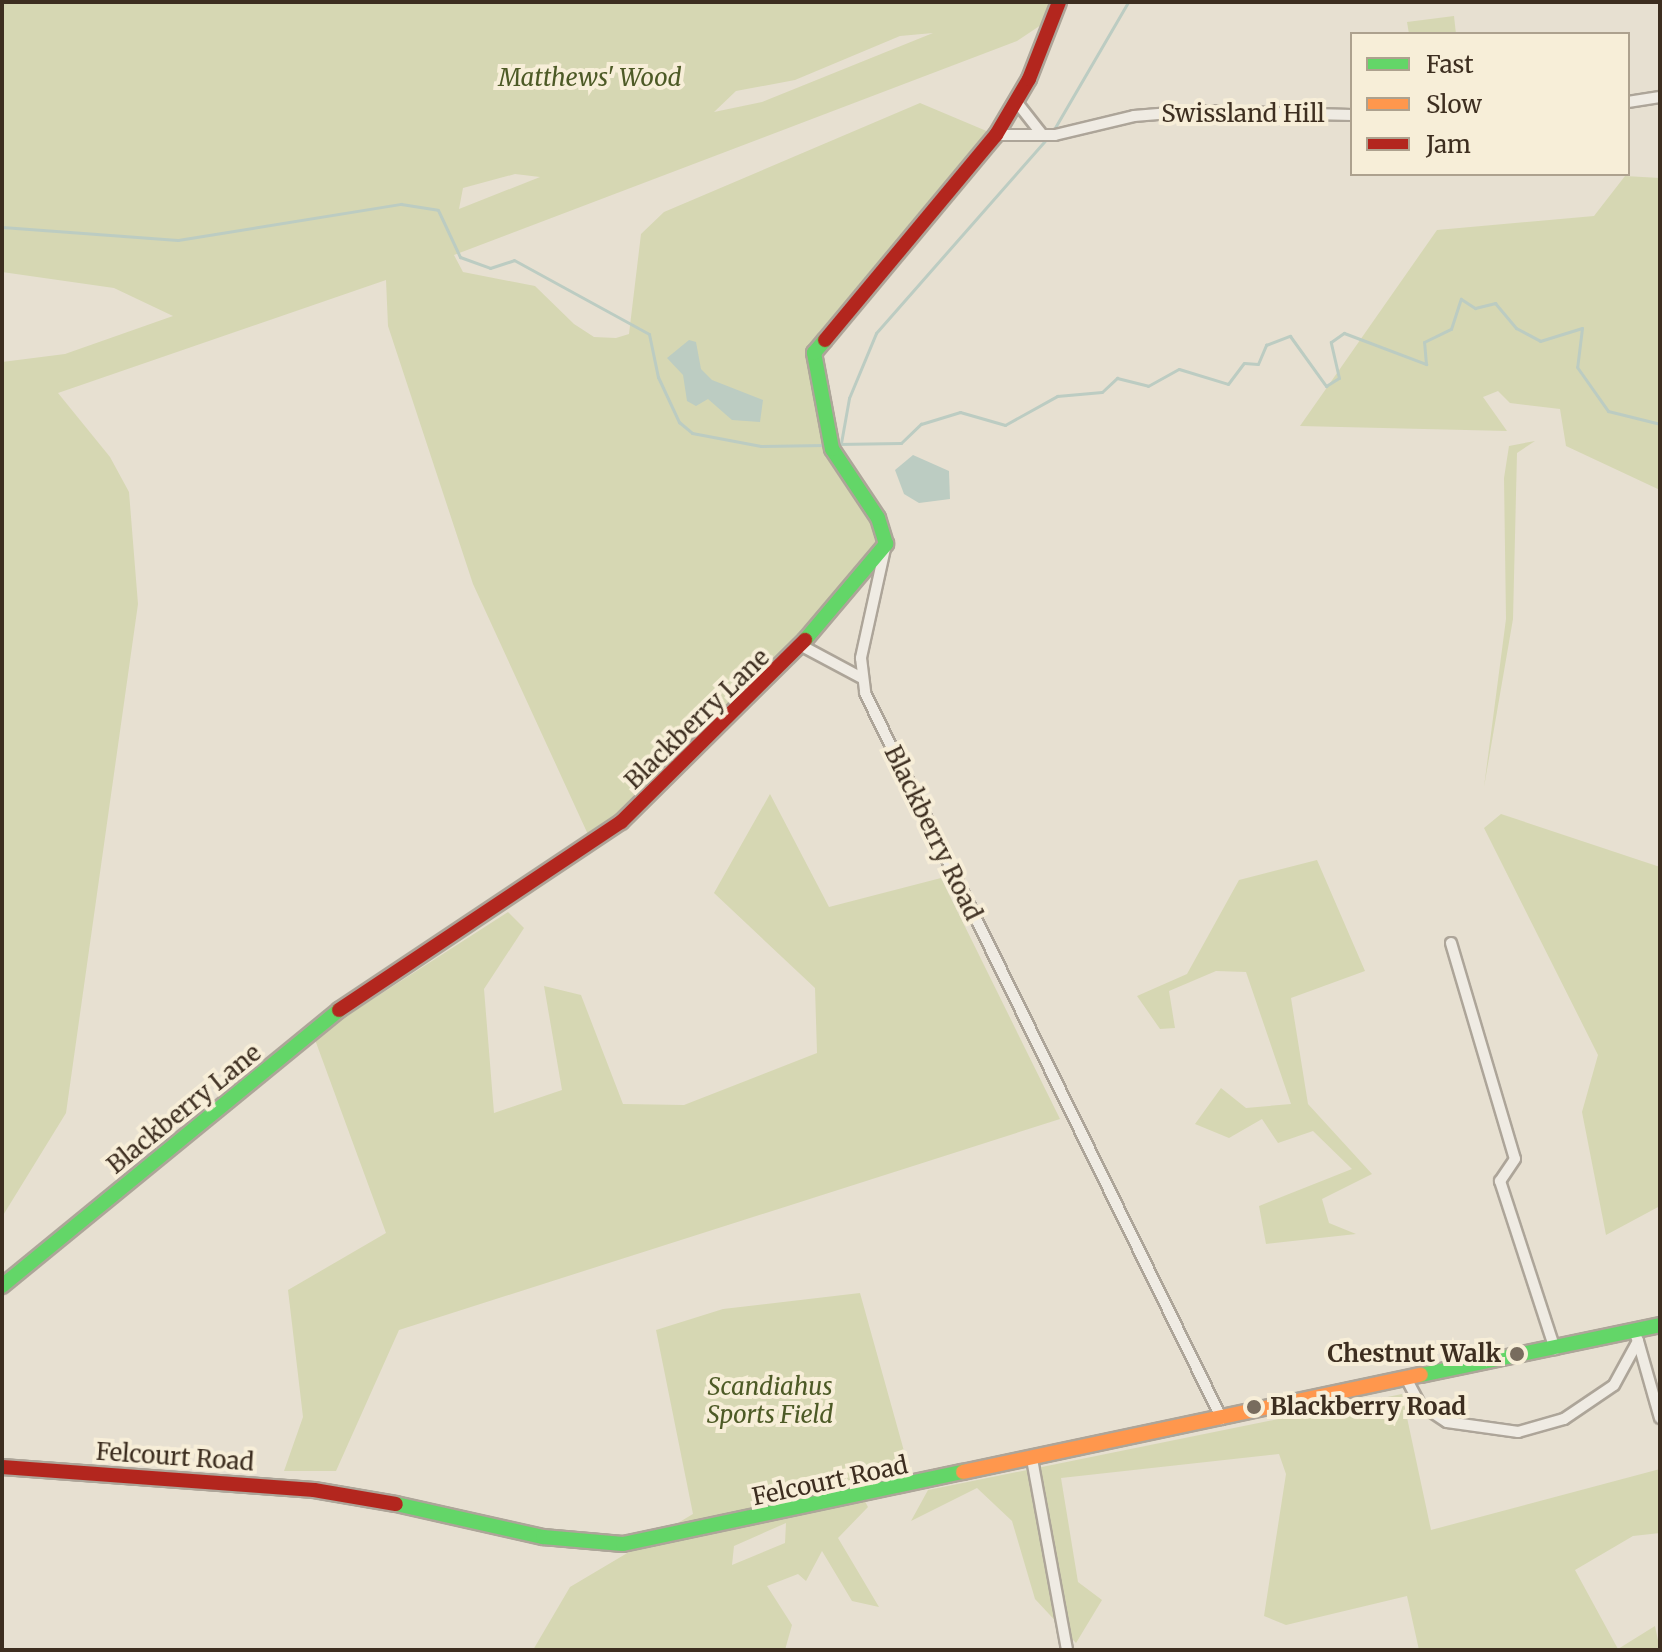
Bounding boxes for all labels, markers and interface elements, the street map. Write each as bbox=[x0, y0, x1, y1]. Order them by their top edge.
legend bbox=[1350, 32, 1630, 176]
text: Fast bbox=[1426, 49, 1474, 80]
park label: Matthews' Wood bbox=[498, 64, 682, 92]
text: Slow bbox=[1426, 89, 1482, 120]
street label: Swissland Hill bbox=[1161, 100, 1325, 128]
text: Jam bbox=[1426, 129, 1471, 160]
street label: Blackberry Lane bbox=[619, 643, 775, 795]
street label: Blackberry Road bbox=[878, 741, 988, 925]
street label: Blackberry Lane bbox=[101, 1038, 267, 1180]
place label: Chestnut Walk bbox=[1327, 1340, 1501, 1368]
marker: Chestnut Walk bbox=[1508, 1345, 1526, 1363]
park label: Scandiahus Sports Field bbox=[707, 1373, 833, 1429]
place label: Blackberry Road bbox=[1270, 1393, 1466, 1421]
marker: Blackberry Road bbox=[1245, 1398, 1263, 1416]
street label: Felcourt Road bbox=[95, 1437, 255, 1477]
street label: Felcourt Road bbox=[749, 1450, 911, 1512]

